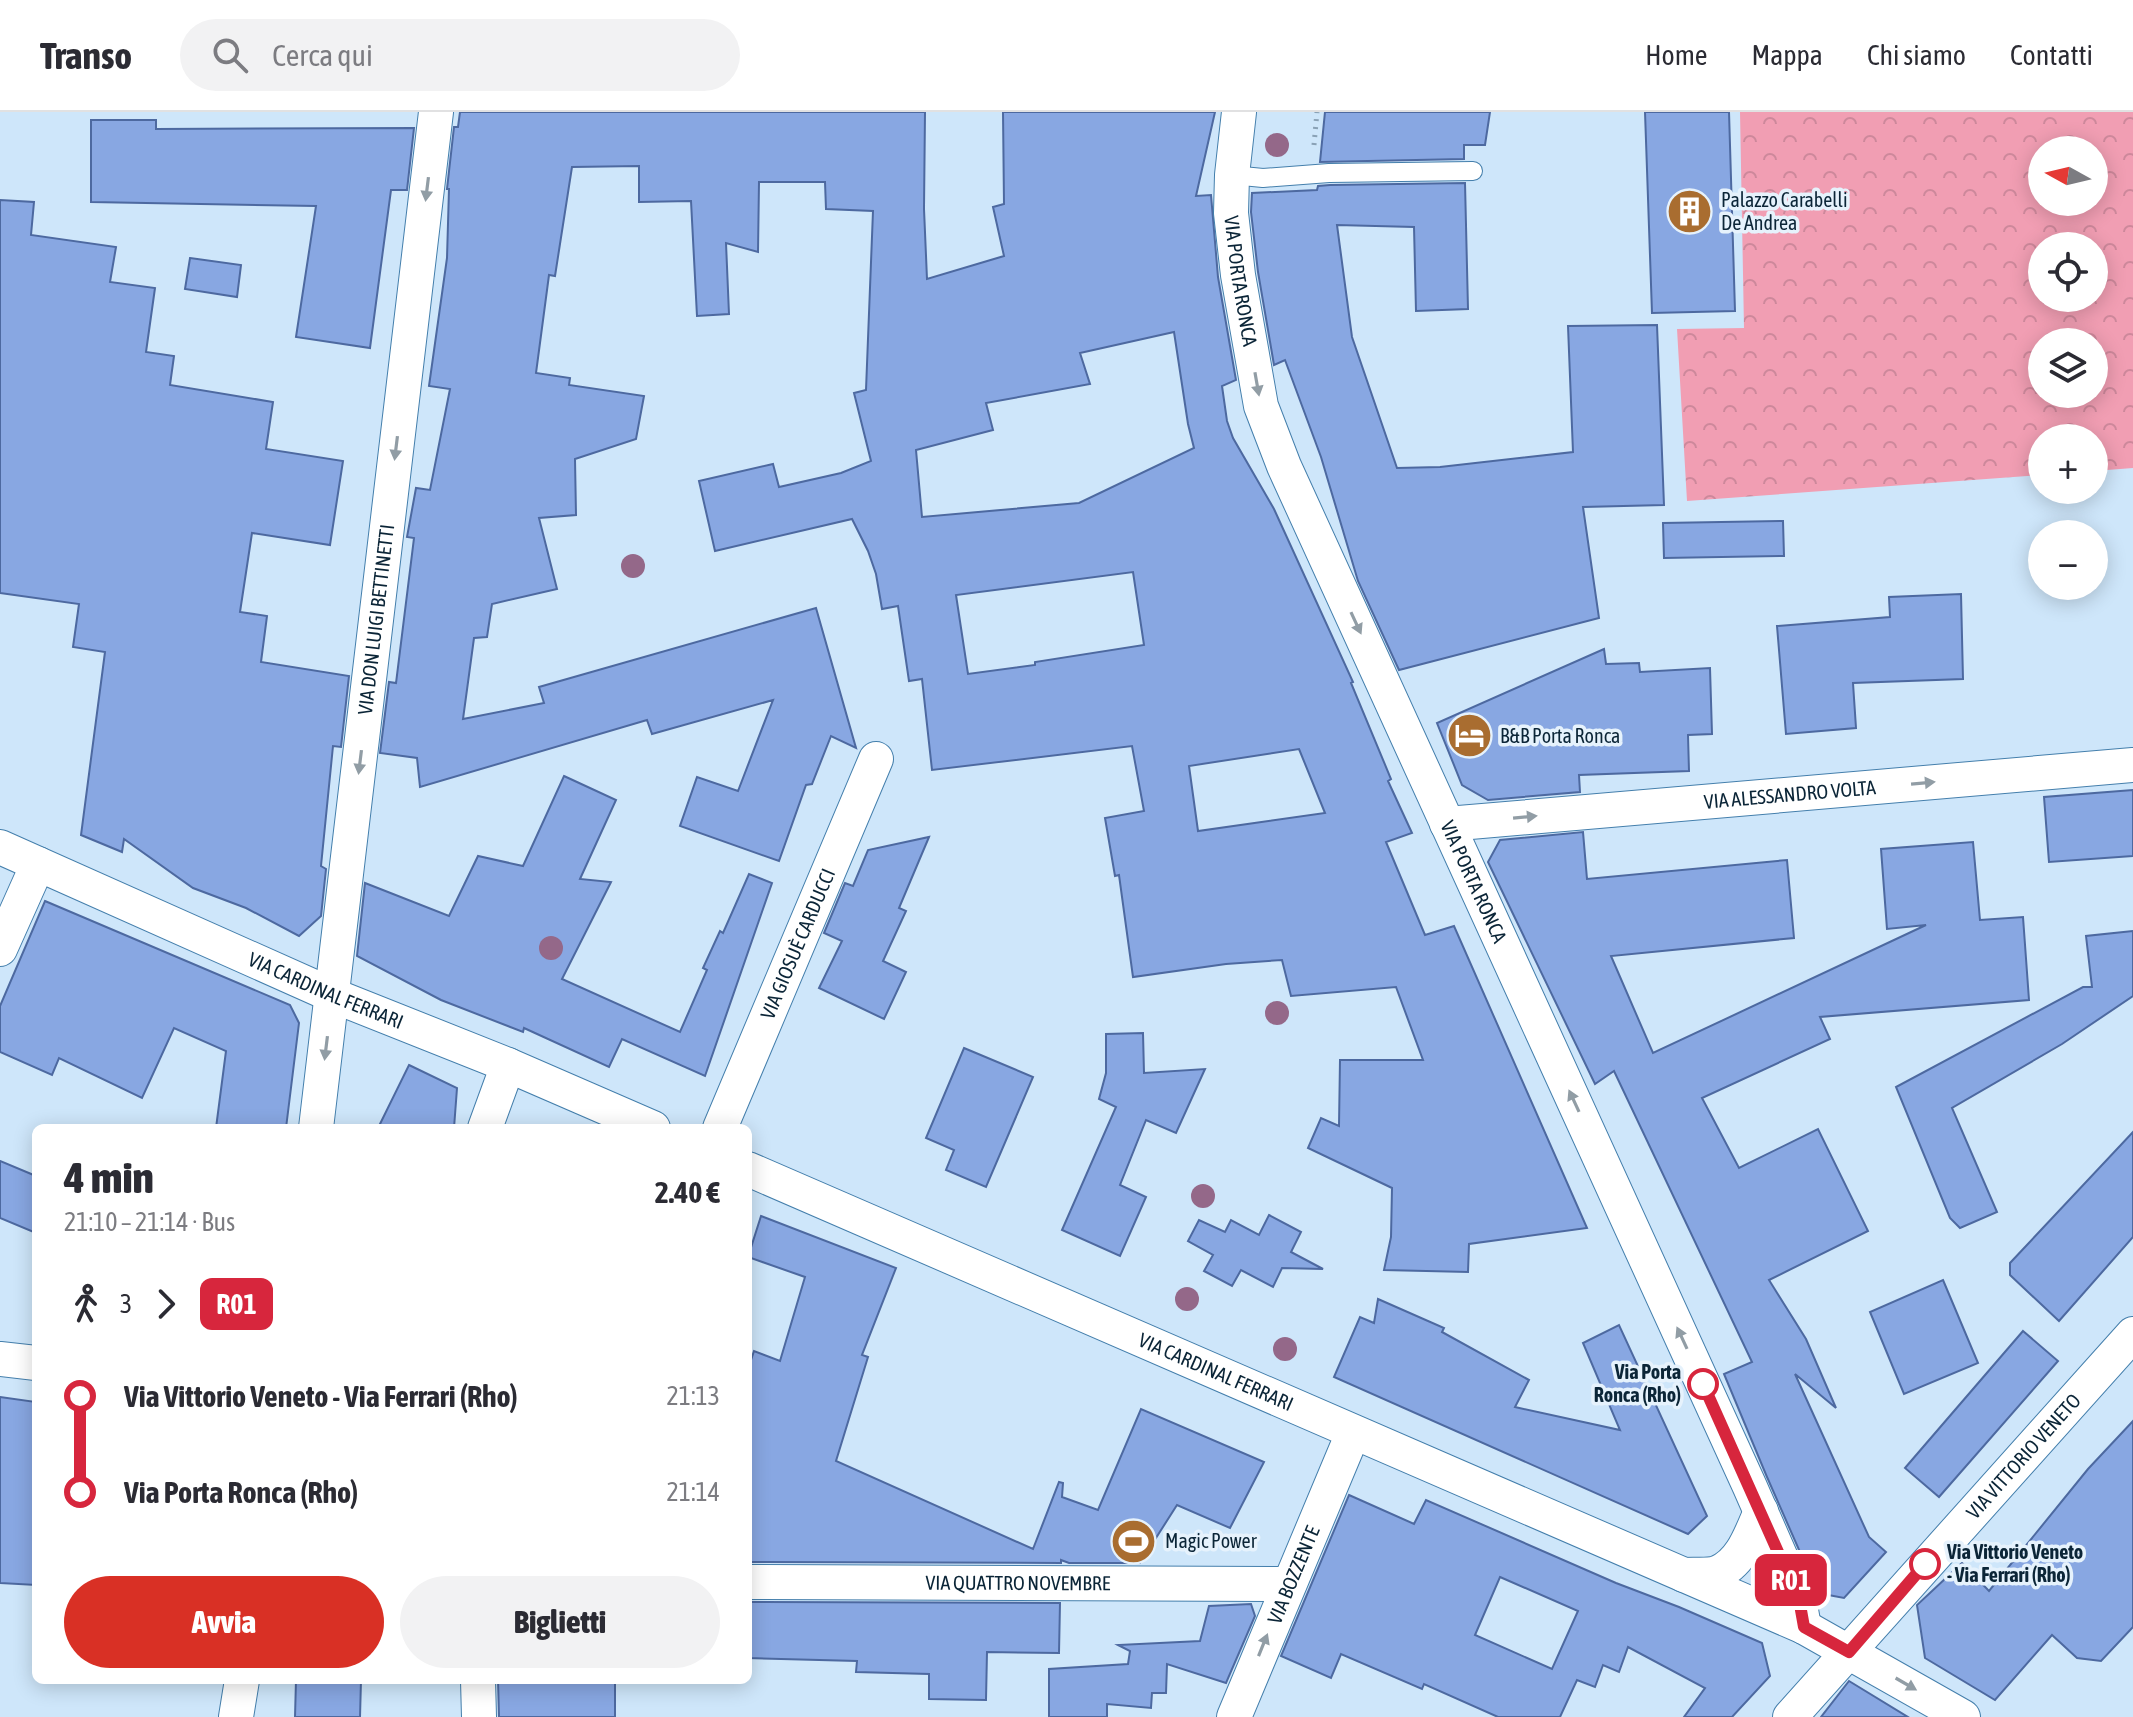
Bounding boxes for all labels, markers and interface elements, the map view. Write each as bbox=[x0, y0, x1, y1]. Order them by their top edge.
search box bbox=[180, 19, 740, 91]
icon: search bbox=[208, 33, 252, 77]
text: Transo bbox=[40, 34, 132, 77]
text: Cerca qui bbox=[272, 38, 373, 72]
text: Home bbox=[1645, 39, 1708, 71]
text: Mappa bbox=[1752, 39, 1823, 71]
text: Chi siamo bbox=[1867, 39, 1966, 71]
text: Contatti bbox=[2010, 39, 2093, 71]
north arrow bbox=[2028, 136, 2108, 216]
map controls bbox=[2028, 136, 2108, 600]
one-way arrow bbox=[420, 177, 433, 202]
building icon: Palazzo Carabelli De Andrea bbox=[1666, 188, 1714, 236]
place label: Palazzo Carabelli De Andrea bbox=[1721, 188, 1848, 234]
street label: VIA PORTA RONCA bbox=[1220, 214, 1262, 348]
button: locate bbox=[2028, 232, 2108, 312]
button: layers bbox=[2028, 328, 2108, 408]
one-way arrow bbox=[1251, 371, 1264, 396]
button: + bbox=[2028, 424, 2108, 504]
one-way arrow bbox=[390, 436, 403, 461]
button: − bbox=[2028, 520, 2108, 600]
street label: VIA DON LUIGI BETTINETTI bbox=[353, 523, 398, 716]
one-way arrow bbox=[1349, 612, 1363, 635]
hotel icon: B&B Porta Ronca bbox=[1445, 712, 1493, 760]
place label: B&B Porta Ronca bbox=[1500, 724, 1620, 747]
one-way arrow bbox=[353, 749, 366, 774]
street label: VIA ALESSANDRO VOLTA bbox=[1703, 775, 1877, 813]
one-way arrow bbox=[1911, 776, 1936, 789]
one-way arrow bbox=[1513, 810, 1538, 823]
street label: VIA PORTA RONCA bbox=[1436, 817, 1512, 946]
street label: VIA GIOSUÈ CARDUCCI bbox=[755, 865, 839, 1022]
street label: VIA CARDINAL FERRARI bbox=[245, 947, 407, 1033]
one-way arrow bbox=[319, 1036, 332, 1061]
one-way arrow bbox=[1567, 1090, 1580, 1113]
text: 4 min bbox=[64, 1152, 154, 1202]
text: 2.40 € bbox=[655, 1175, 720, 1209]
text: 21:10 – 21:14 · Bus bbox=[64, 1207, 235, 1237]
icon: walk bbox=[64, 1282, 108, 1326]
icon: forward bbox=[144, 1282, 188, 1326]
text: R01 bbox=[216, 1288, 257, 1320]
text: 3 bbox=[120, 1289, 132, 1319]
one-way arrow bbox=[1675, 1326, 1689, 1349]
street label: VIA CARDINAL FERRARI bbox=[1135, 1328, 1297, 1415]
place label: Via Porta Ronca (Rho) bbox=[1594, 1360, 1681, 1406]
marker: Via Porta Ronca (Rho) bbox=[1688, 1369, 1718, 1399]
text: Via Vittorio Veneto - Via Ferrari (Rho) bbox=[124, 1379, 518, 1413]
text: 21:13 bbox=[666, 1381, 720, 1411]
street label: VIA VITTORIO VENETO bbox=[1961, 1389, 2085, 1523]
text: Via Porta Ronca (Rho) bbox=[124, 1475, 358, 1509]
text: 21:14 bbox=[666, 1477, 720, 1507]
sports icon: Magic Power bbox=[1110, 1517, 1158, 1565]
street label: VIA BOZZENTE bbox=[1262, 1522, 1324, 1627]
place label: Magic Power bbox=[1165, 1529, 1258, 1552]
place label: Via Vittorio Veneto - Via Ferrari (Rho) bbox=[1946, 1540, 2083, 1586]
marker: Via Vittorio Veneto - Via Ferrari (Rho) bbox=[1910, 1549, 1940, 1579]
line badge: R01 bbox=[1745, 1554, 1837, 1606]
text: R01 bbox=[1771, 1564, 1811, 1596]
street label: VIA QUATTRO NOVEMBRE bbox=[926, 1571, 1111, 1594]
button: Avvia bbox=[64, 1576, 384, 1668]
button: Biglietti bbox=[400, 1576, 720, 1668]
one-way arrow bbox=[1257, 1633, 1270, 1657]
one-way arrow bbox=[1895, 1677, 1917, 1691]

